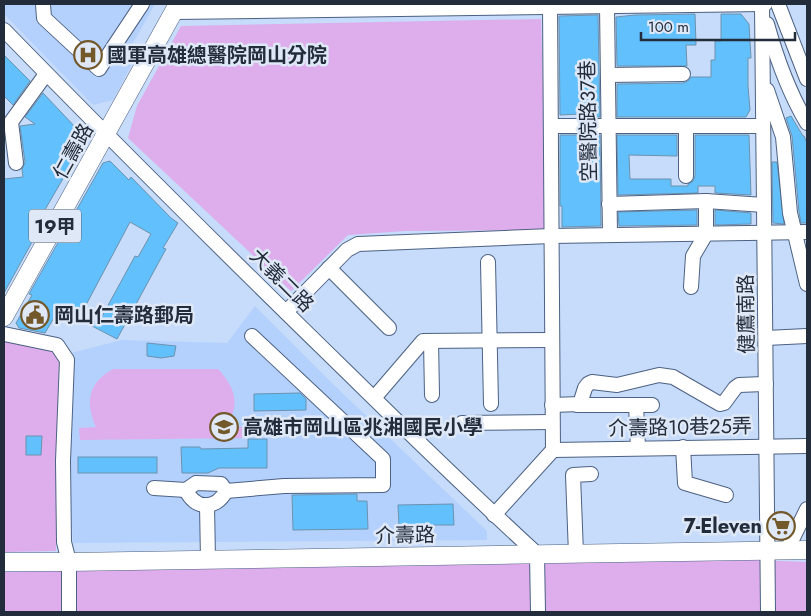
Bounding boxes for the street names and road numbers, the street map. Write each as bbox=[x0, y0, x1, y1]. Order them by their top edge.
street label: 空醫院路37巷 bbox=[573, 60, 604, 182]
street label: 仁壽路 bbox=[46, 118, 101, 185]
road number: 19甲 bbox=[29, 210, 81, 242]
street label: 大義二路 bbox=[243, 242, 320, 319]
street label: 健鷹南路 bbox=[731, 274, 762, 354]
street label: 介壽路10巷25弄 bbox=[608, 412, 752, 443]
street label: 介壽路 bbox=[375, 520, 435, 551]

